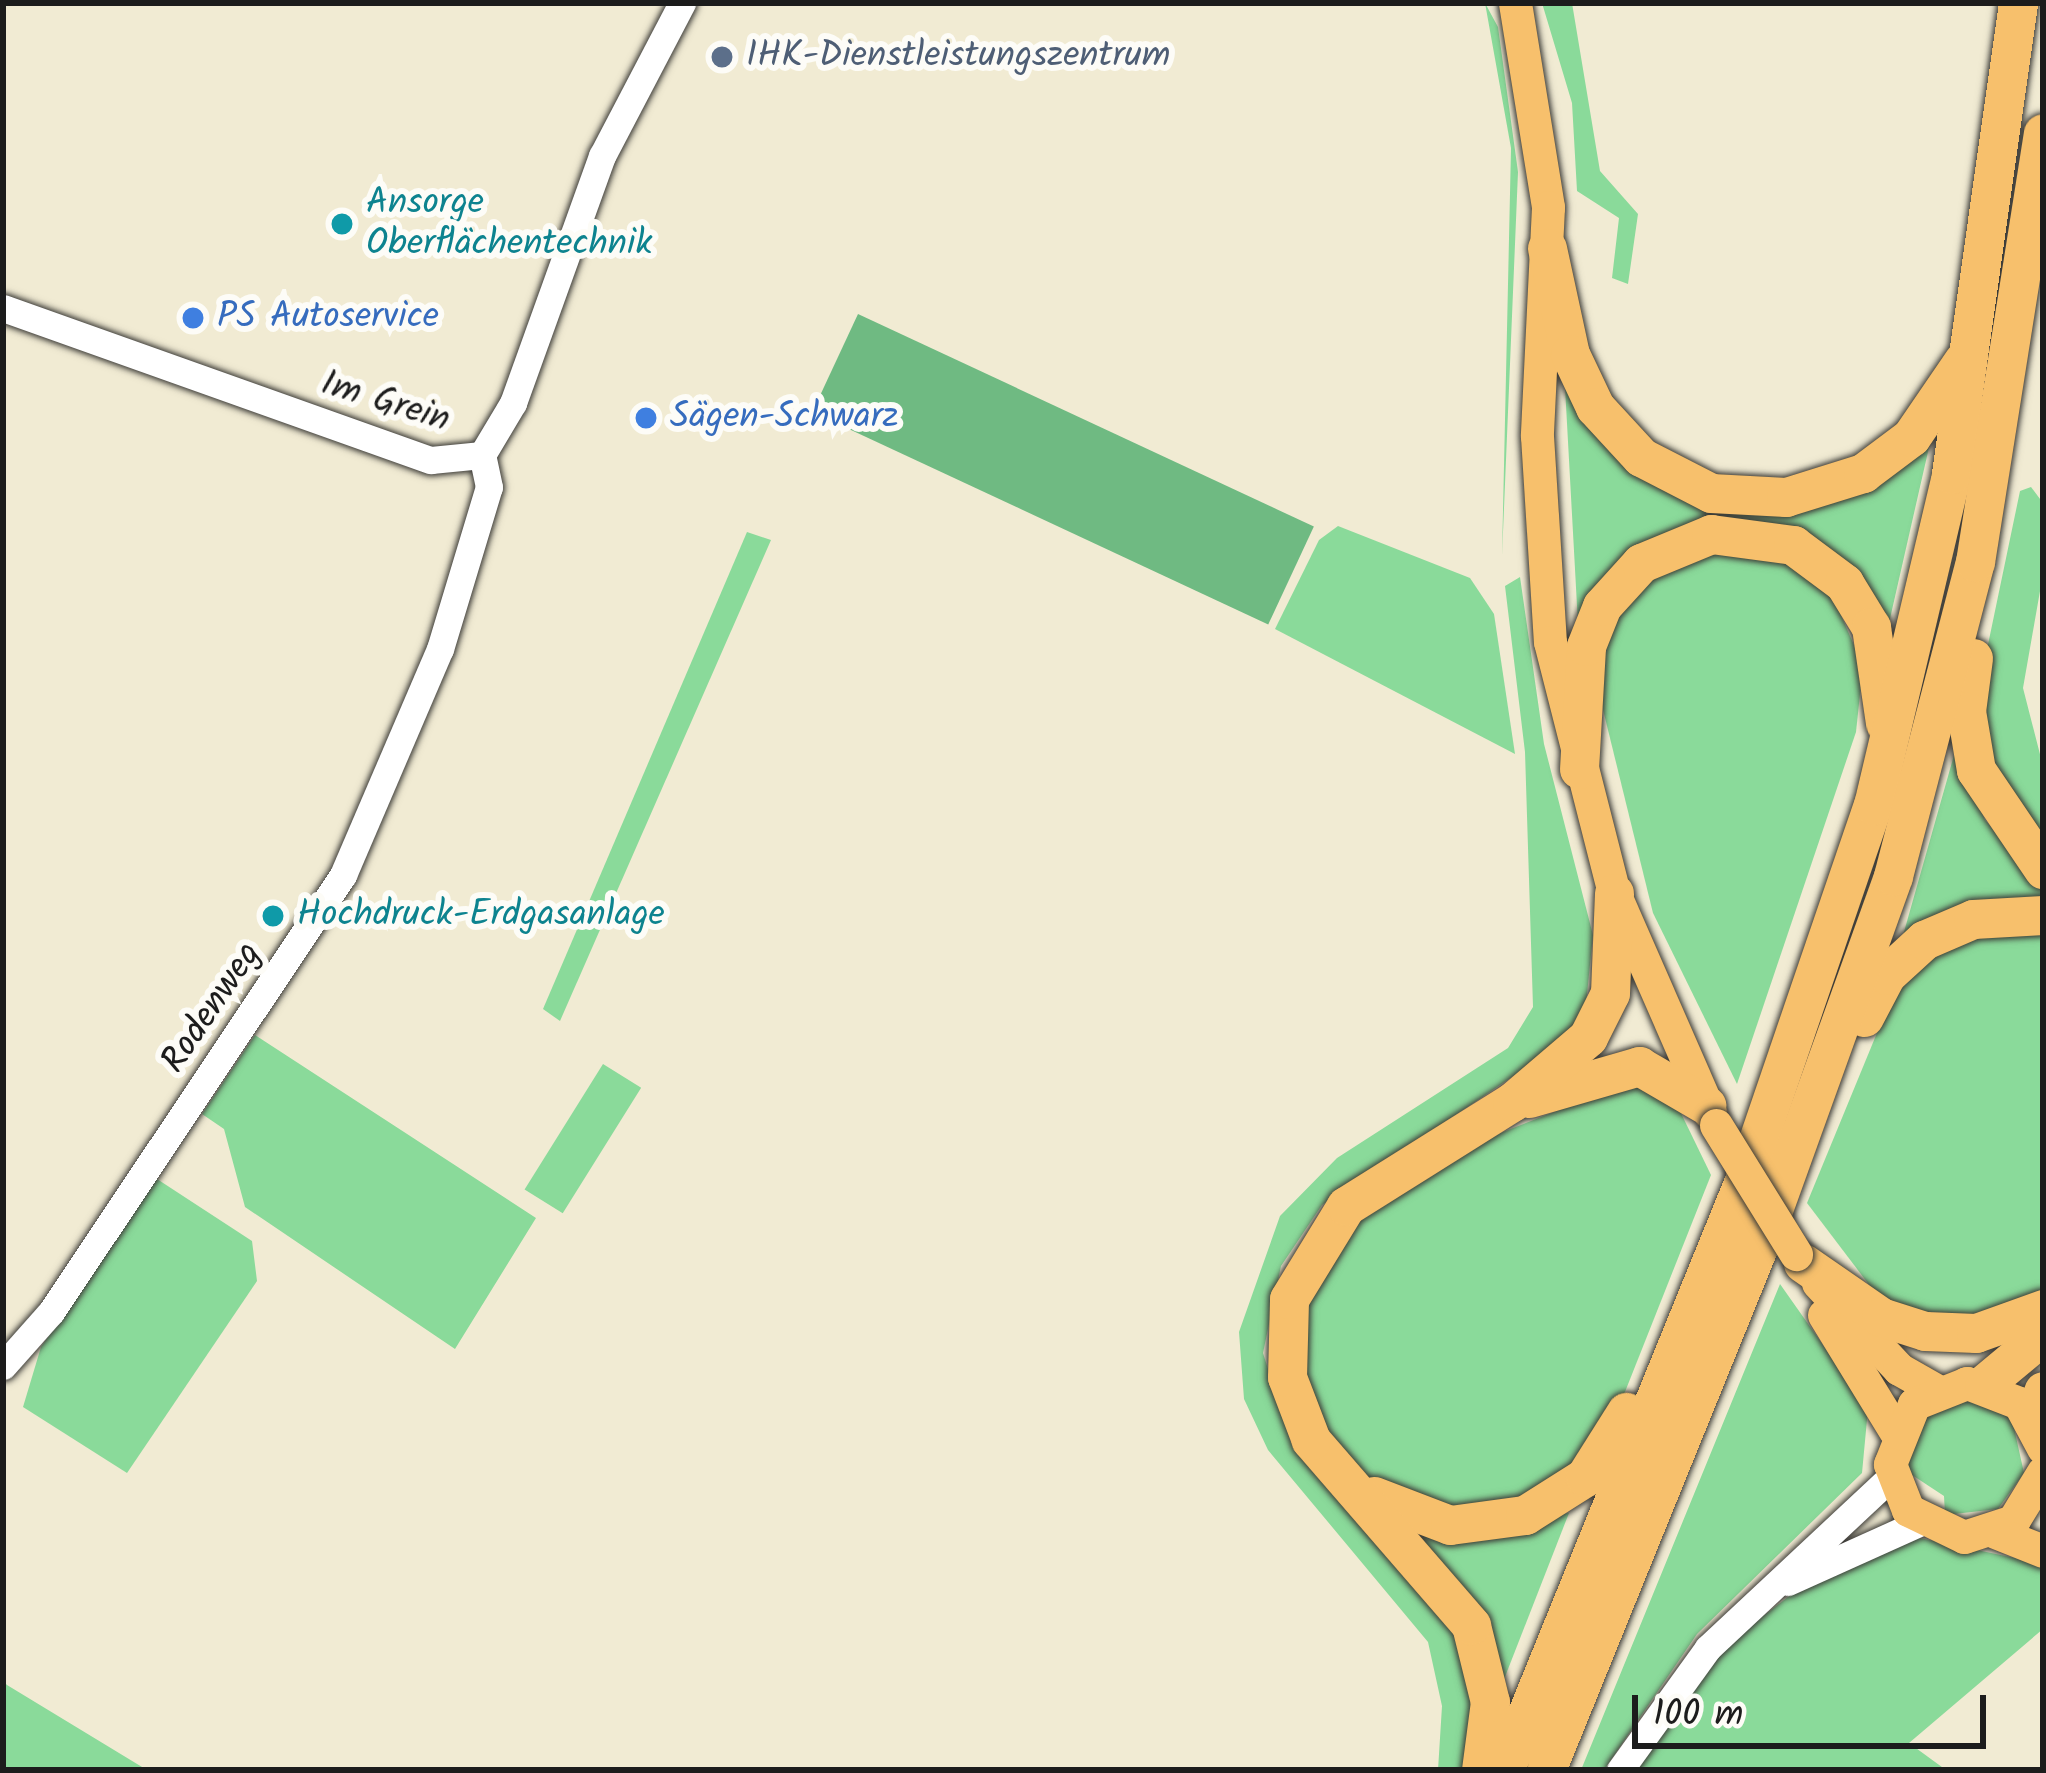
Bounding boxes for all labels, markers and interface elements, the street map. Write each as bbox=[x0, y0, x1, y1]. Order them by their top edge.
place label: IHK-Dienstleistungszentrum bbox=[746, 35, 1170, 79]
marker: IHK-Dienstleistungszentrum bbox=[709, 44, 735, 70]
place label: Ansorge Oberflächentechnik bbox=[366, 181, 652, 266]
marker: Ansorge Oberflächentechnik bbox=[329, 211, 355, 237]
place label: PS Autoservice bbox=[217, 296, 439, 340]
marker: PS Autoservice bbox=[180, 305, 206, 331]
street label: Im Grein bbox=[316, 363, 454, 443]
place label: Sägen-Schwarz bbox=[670, 396, 898, 440]
marker: Sägen-Schwarz bbox=[633, 405, 659, 431]
place label: Hochdruck-Erdgasanlage bbox=[297, 894, 665, 938]
marker: Hochdruck-Erdgasanlage bbox=[260, 903, 286, 929]
street label: Rodenweg bbox=[153, 934, 271, 1082]
scale bar bbox=[1638, 1671, 1992, 1745]
text: 100 m bbox=[1653, 1687, 1743, 1744]

